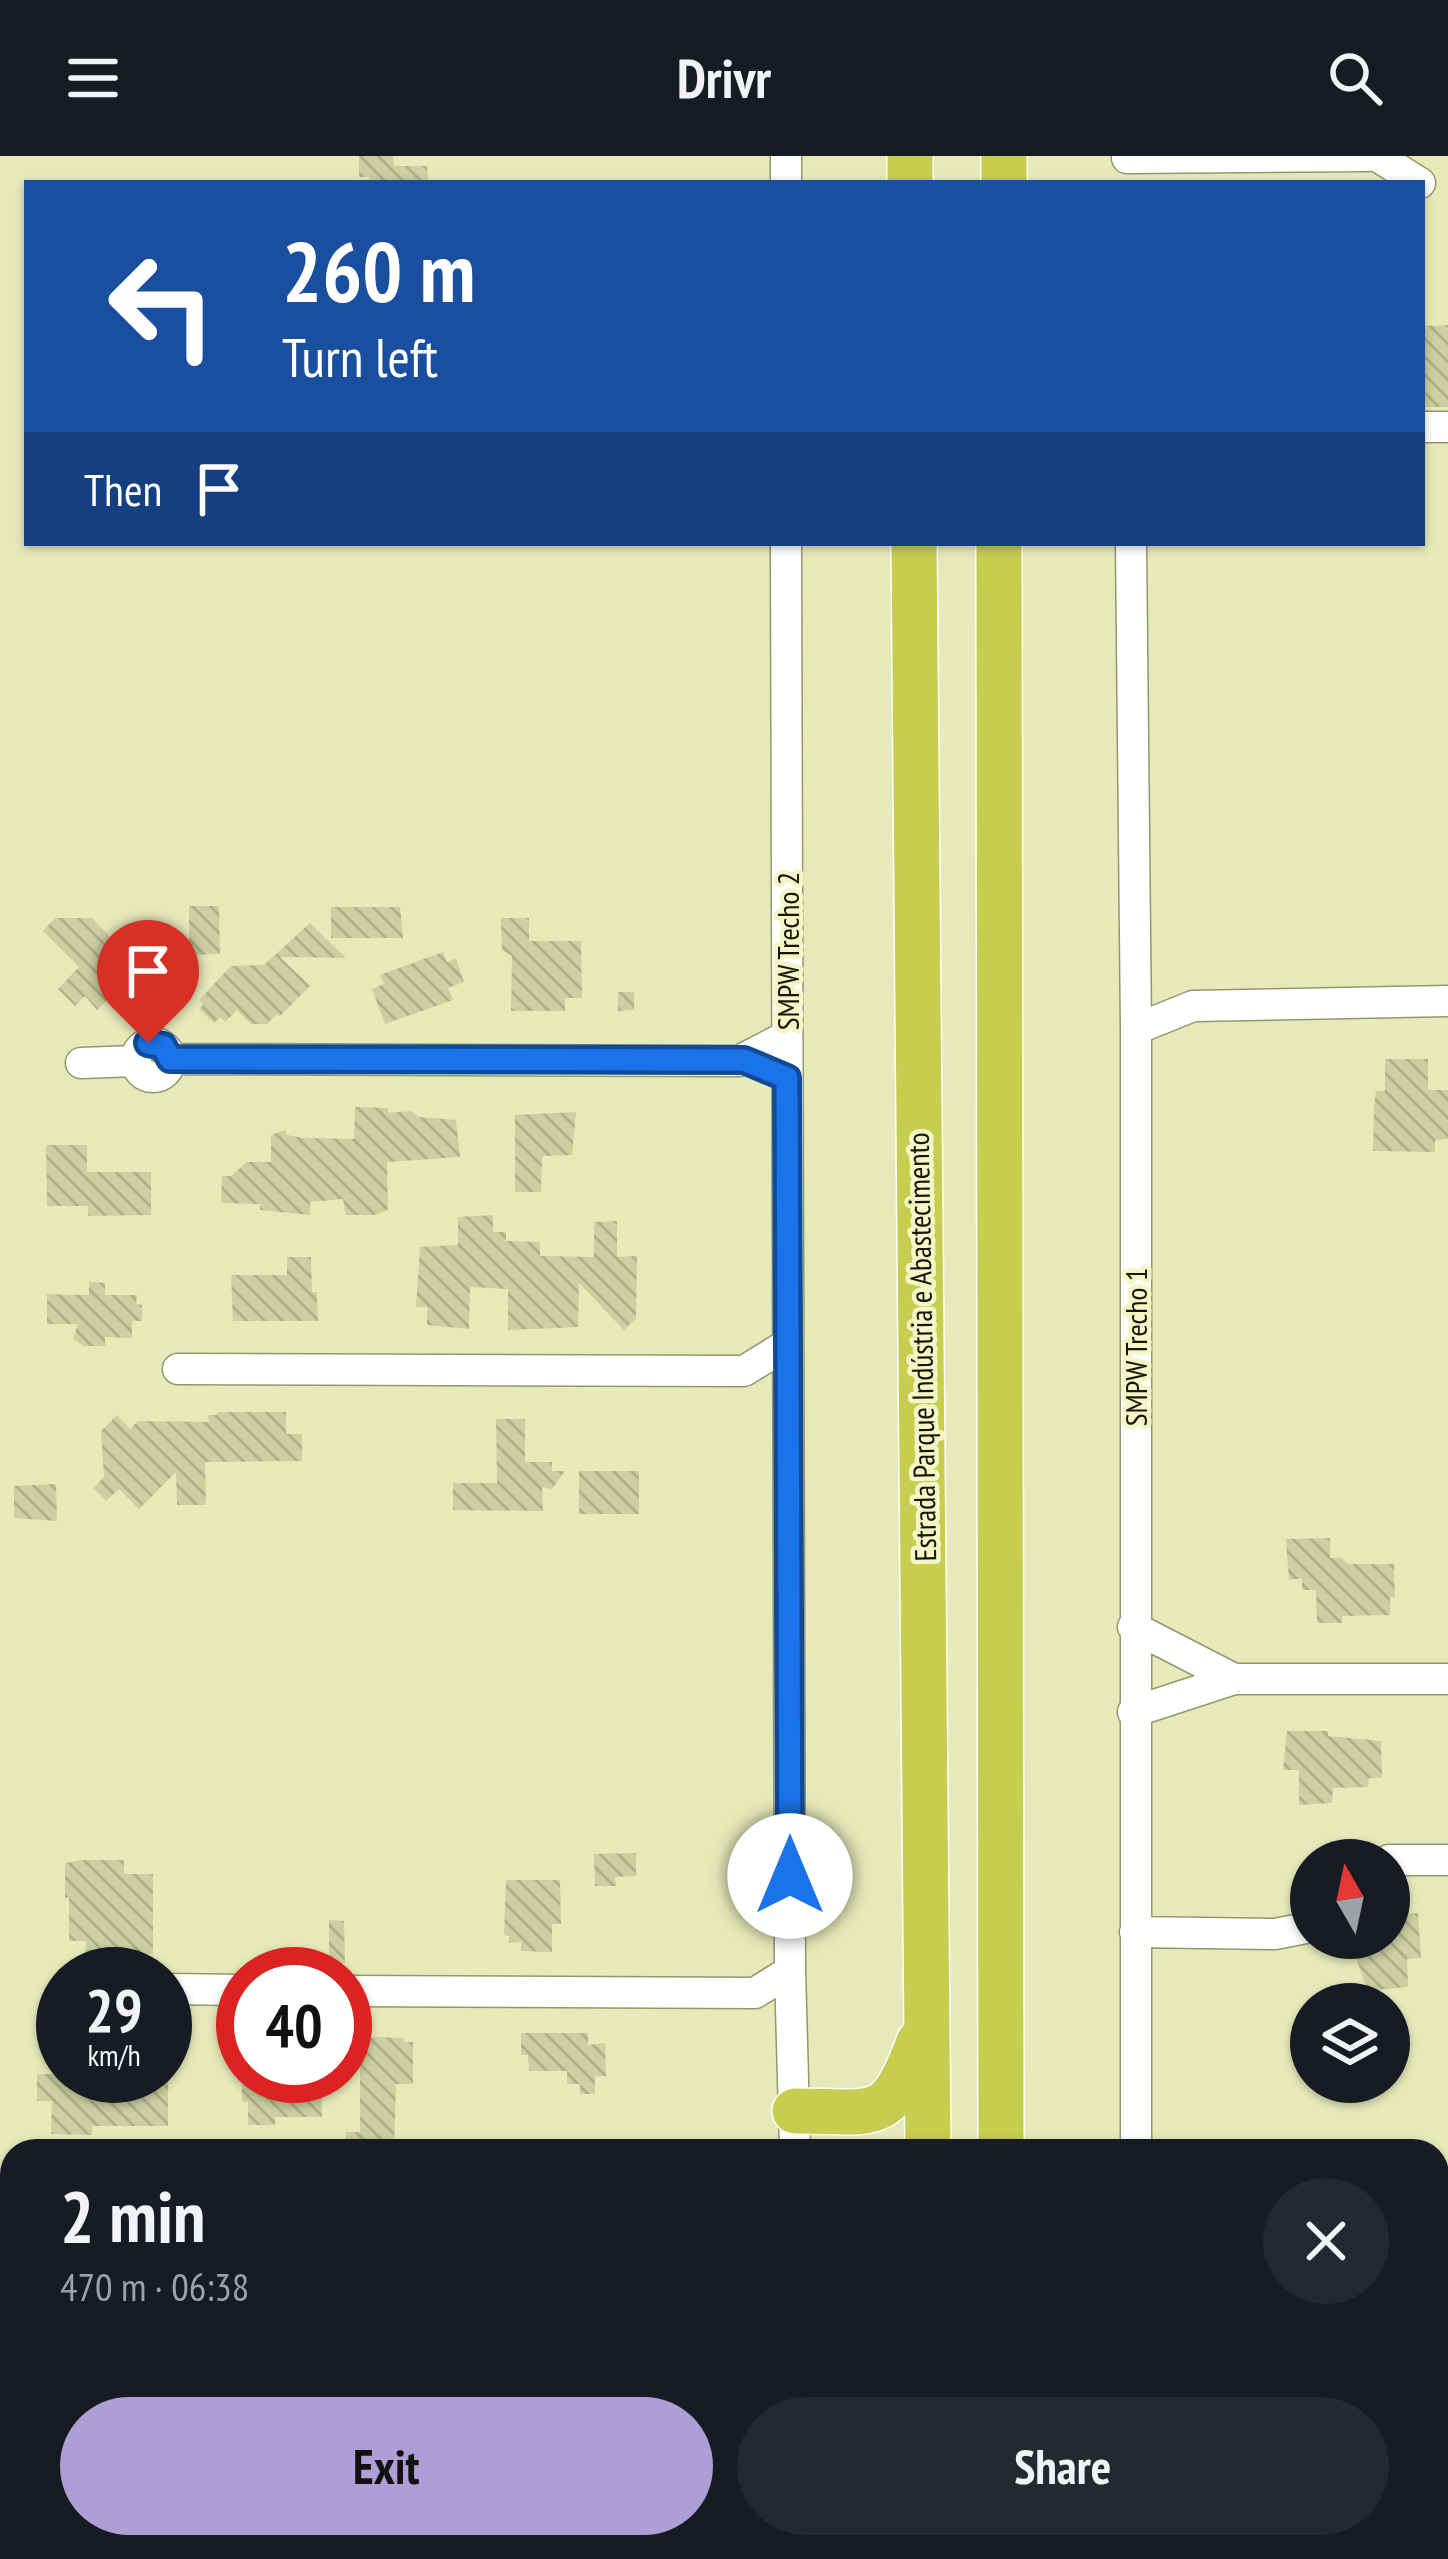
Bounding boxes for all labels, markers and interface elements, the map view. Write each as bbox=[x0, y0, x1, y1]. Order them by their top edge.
text: Drivr bbox=[677, 43, 771, 113]
icon: menu bbox=[60, 45, 126, 111]
icon: search bbox=[1322, 45, 1388, 111]
text: 260 m bbox=[282, 216, 475, 325]
icon: left bbox=[84, 228, 240, 384]
text: Turn left bbox=[282, 322, 438, 392]
icon: arrive bbox=[186, 456, 252, 522]
text: Then bbox=[84, 460, 162, 518]
street label: SMPW Trecho 2 bbox=[768, 872, 807, 1030]
pin bbox=[97, 920, 199, 1043]
icon: arrive bbox=[115, 938, 181, 1004]
street label: Estrada Parque Indústria e Abastecimento bbox=[898, 1132, 944, 1562]
street label: SMPW Trecho 1 bbox=[1116, 1268, 1155, 1426]
position arrow bbox=[727, 1813, 853, 1939]
north arrow bbox=[1290, 1839, 1410, 1959]
map controls bbox=[1290, 1839, 1410, 2103]
speed limit sign: 40 bbox=[216, 1947, 372, 2103]
text: 29 bbox=[85, 1971, 143, 2049]
button: layers bbox=[1290, 1983, 1410, 2103]
text: km/h bbox=[87, 2035, 141, 2074]
text: 2 min bbox=[60, 2169, 205, 2262]
button: close bbox=[1263, 2178, 1389, 2304]
text: 470 m · 06:38 bbox=[60, 2261, 249, 2312]
button: Exit bbox=[60, 2397, 713, 2535]
button: Share bbox=[737, 2397, 1389, 2535]

